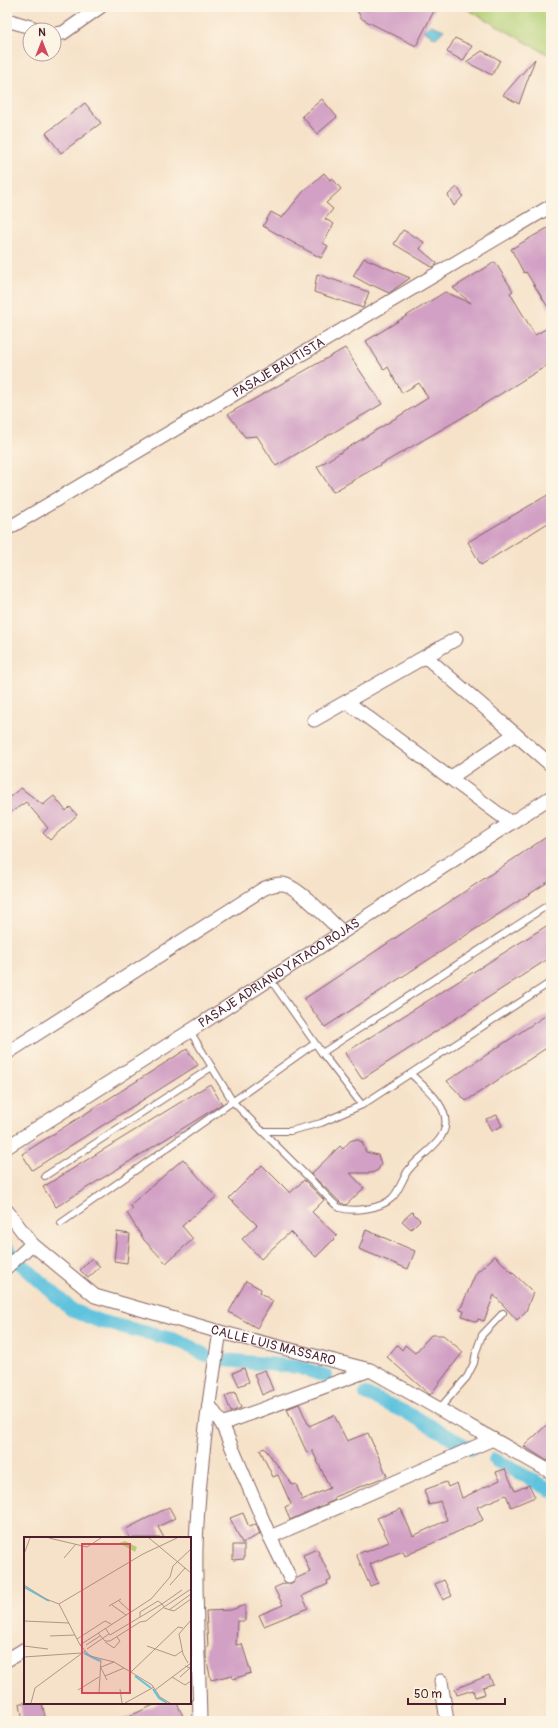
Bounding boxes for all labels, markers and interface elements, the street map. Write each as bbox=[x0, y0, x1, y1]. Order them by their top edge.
north arrow bbox=[22, 22, 62, 62]
text: N bbox=[38, 26, 46, 39]
street label: PASAJE BAUTISTA bbox=[230, 334, 328, 401]
street label: PASAJE ADRIANO YATACO ROJAS bbox=[196, 915, 363, 1031]
street label: CALLE LUIS MASSARO bbox=[209, 1322, 337, 1369]
inset map bbox=[24, 1537, 191, 1704]
scale bar bbox=[408, 1680, 505, 1706]
text: 50 m bbox=[414, 1687, 442, 1702]

